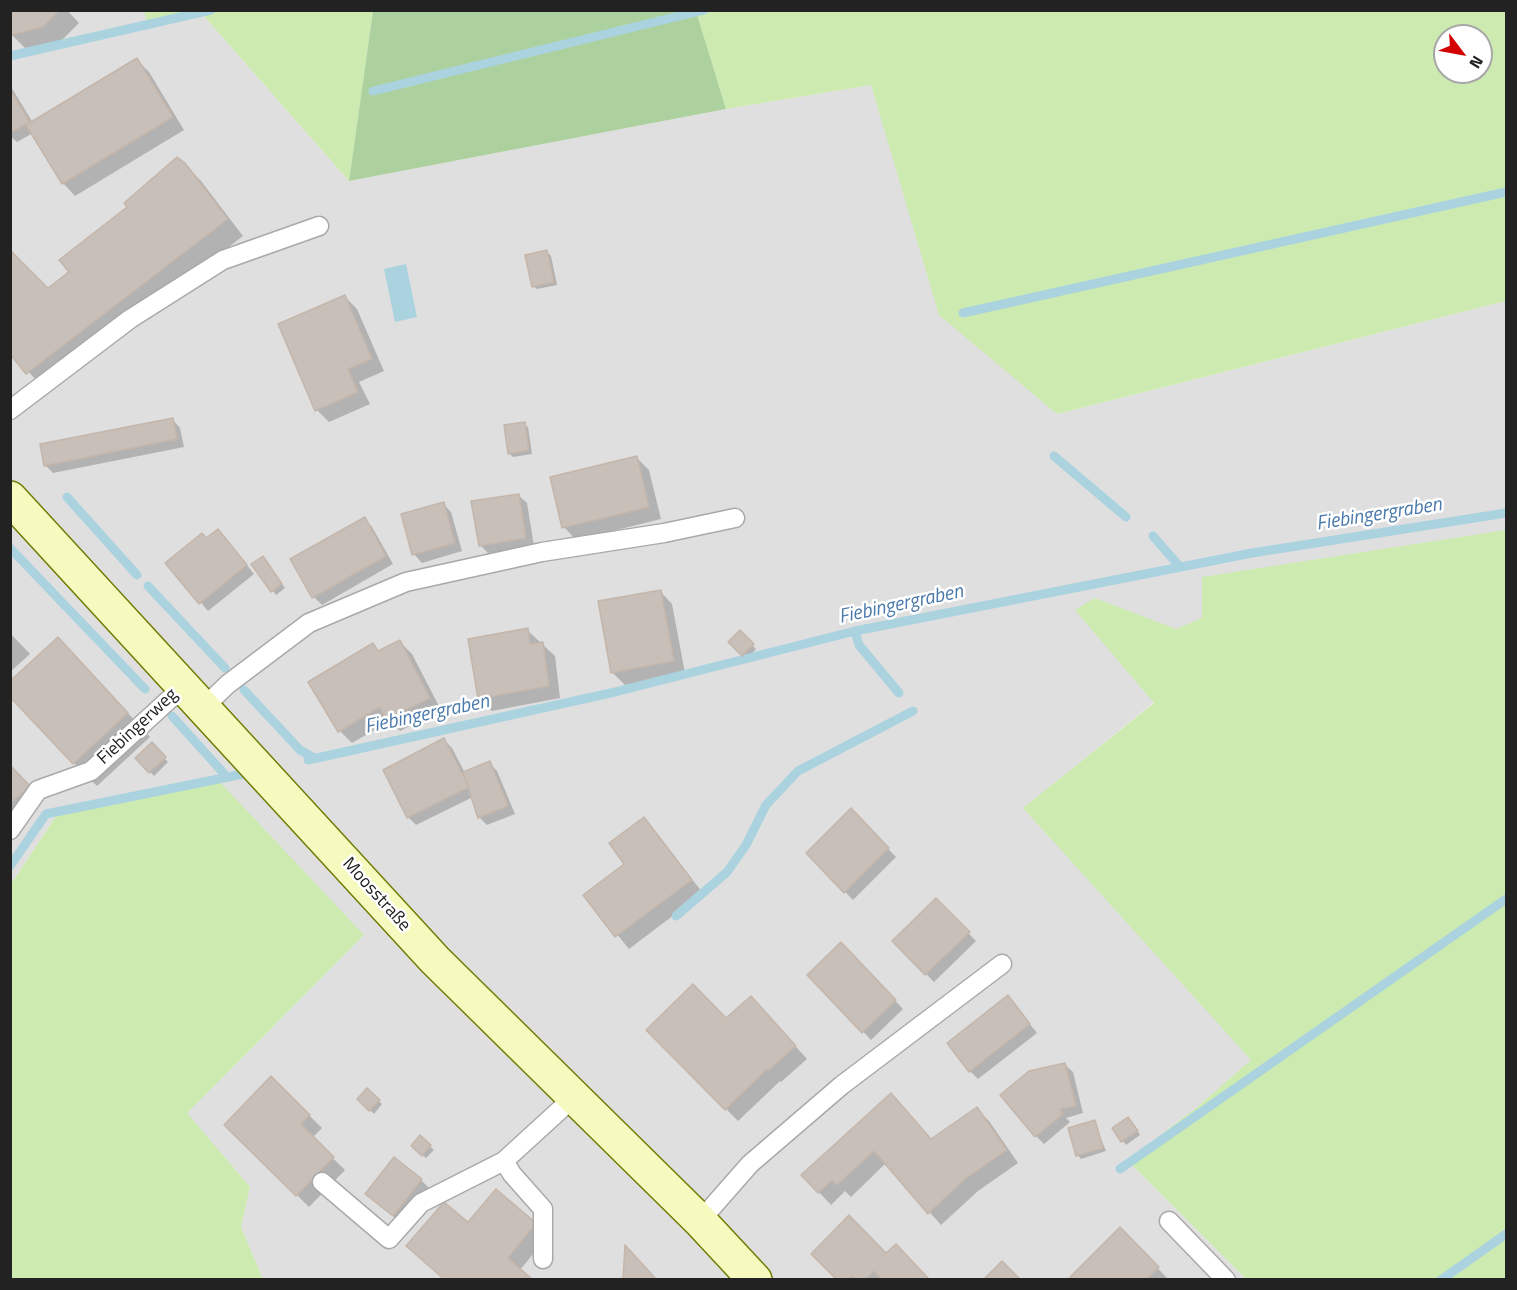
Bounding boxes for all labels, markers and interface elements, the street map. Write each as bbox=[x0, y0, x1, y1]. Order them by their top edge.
north arrow bbox=[1433, 24, 1493, 84]
text: N bbox=[1463, 51, 1490, 74]
water label: Fiebingergraben bbox=[1315, 493, 1443, 537]
water label: Fiebingergraben bbox=[837, 580, 965, 630]
street label: Fiebingerweg bbox=[93, 684, 183, 770]
water label: Fiebingergraben bbox=[363, 690, 491, 740]
street label: Moosstraße bbox=[337, 854, 415, 936]

